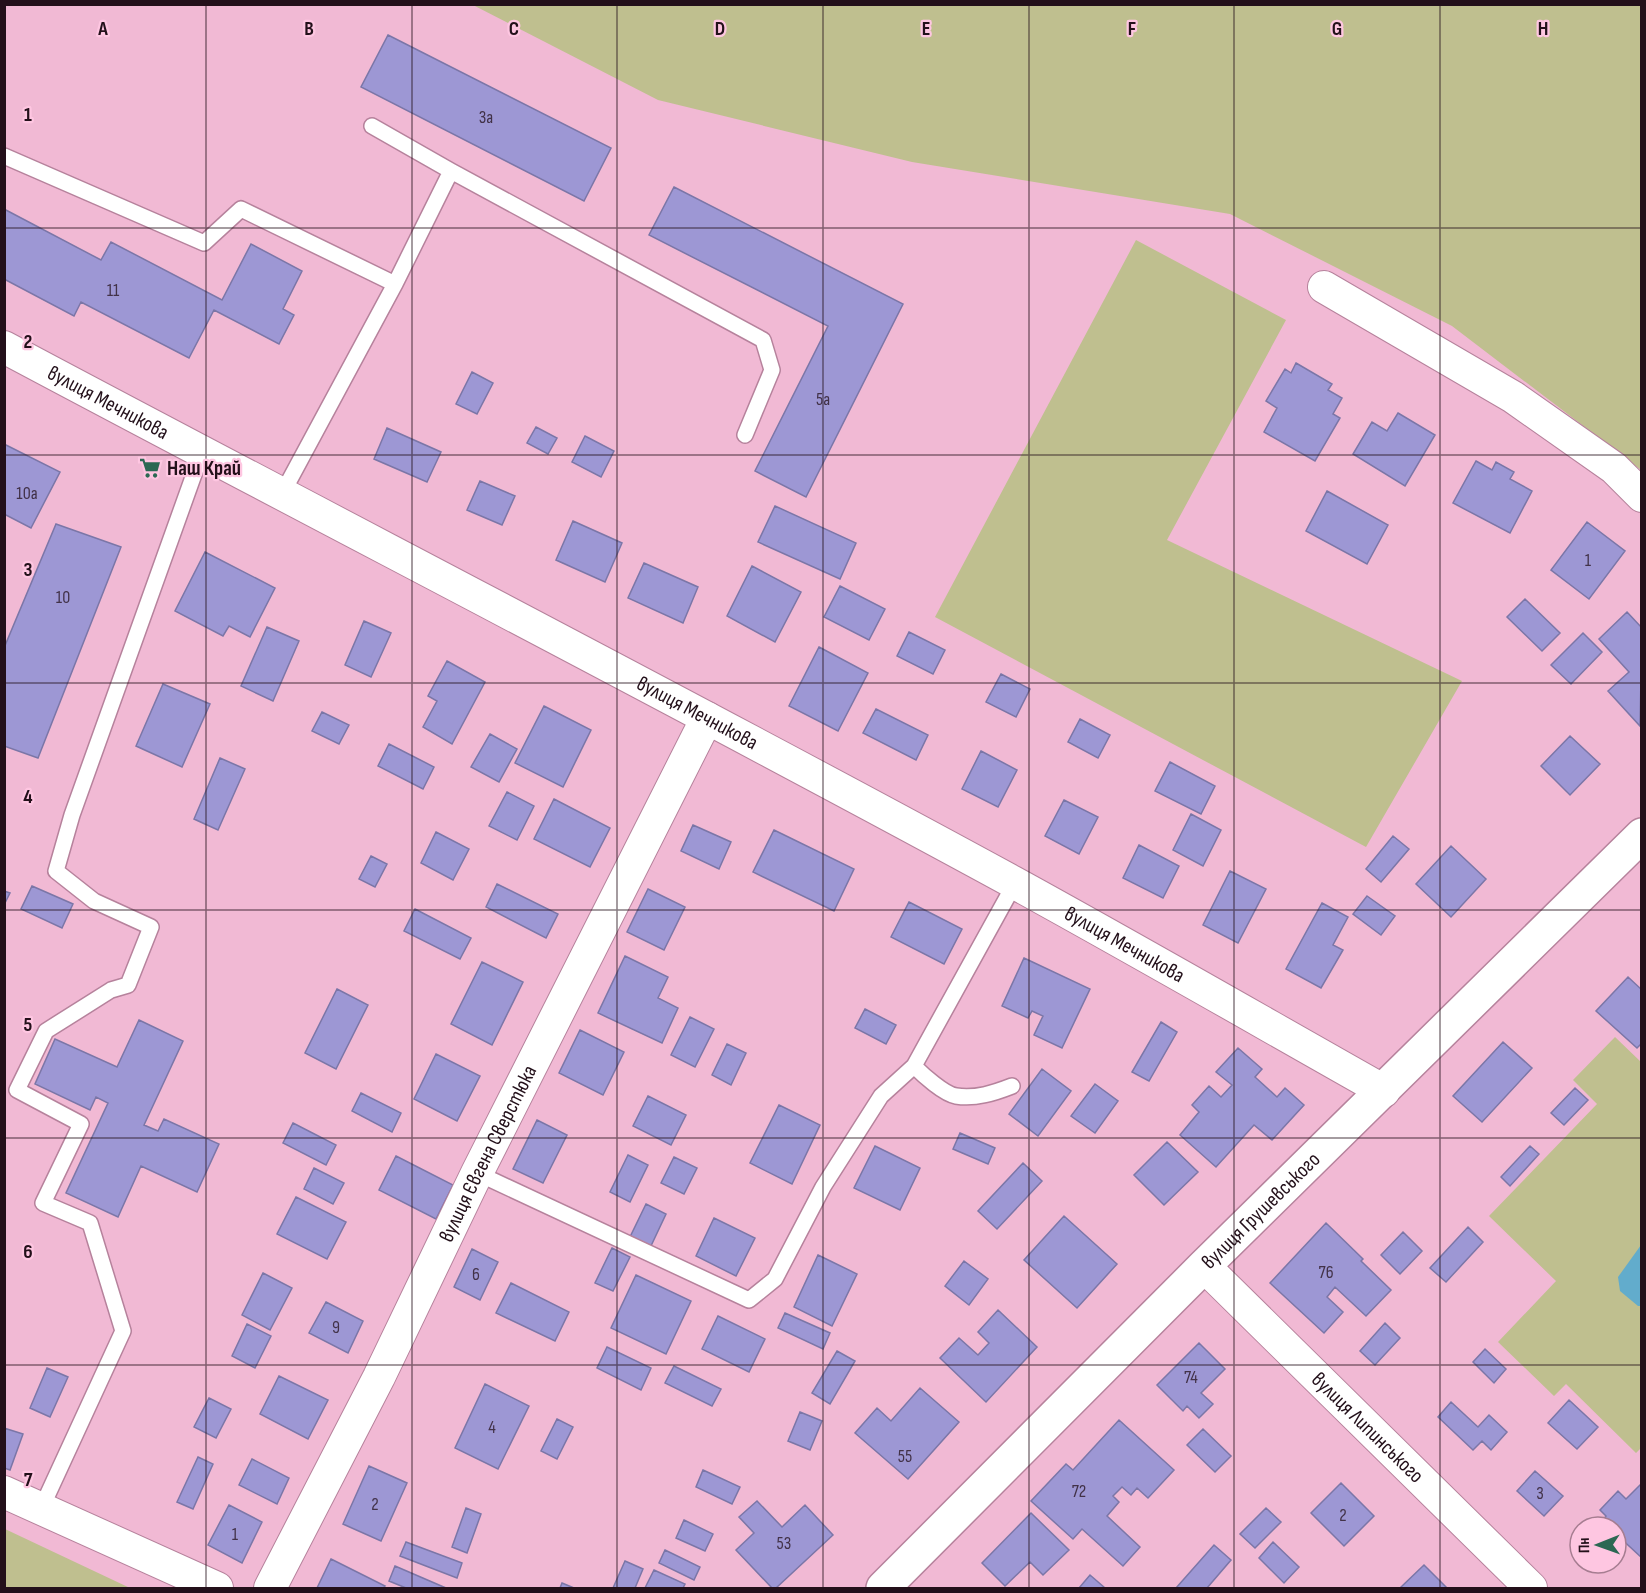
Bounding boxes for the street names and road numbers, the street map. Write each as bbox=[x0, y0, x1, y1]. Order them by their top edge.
street label: вулиця Мечникова bbox=[43, 360, 173, 445]
street label: вулиця Мечникова bbox=[632, 671, 762, 755]
street label: вулиця Мечникова bbox=[1060, 901, 1189, 988]
street label: вулиця Євгена Сверстюка bbox=[434, 1061, 542, 1246]
street label: вулиця Грушевського bbox=[1196, 1147, 1325, 1274]
street label: вулиця Липинського bbox=[1306, 1367, 1429, 1488]

